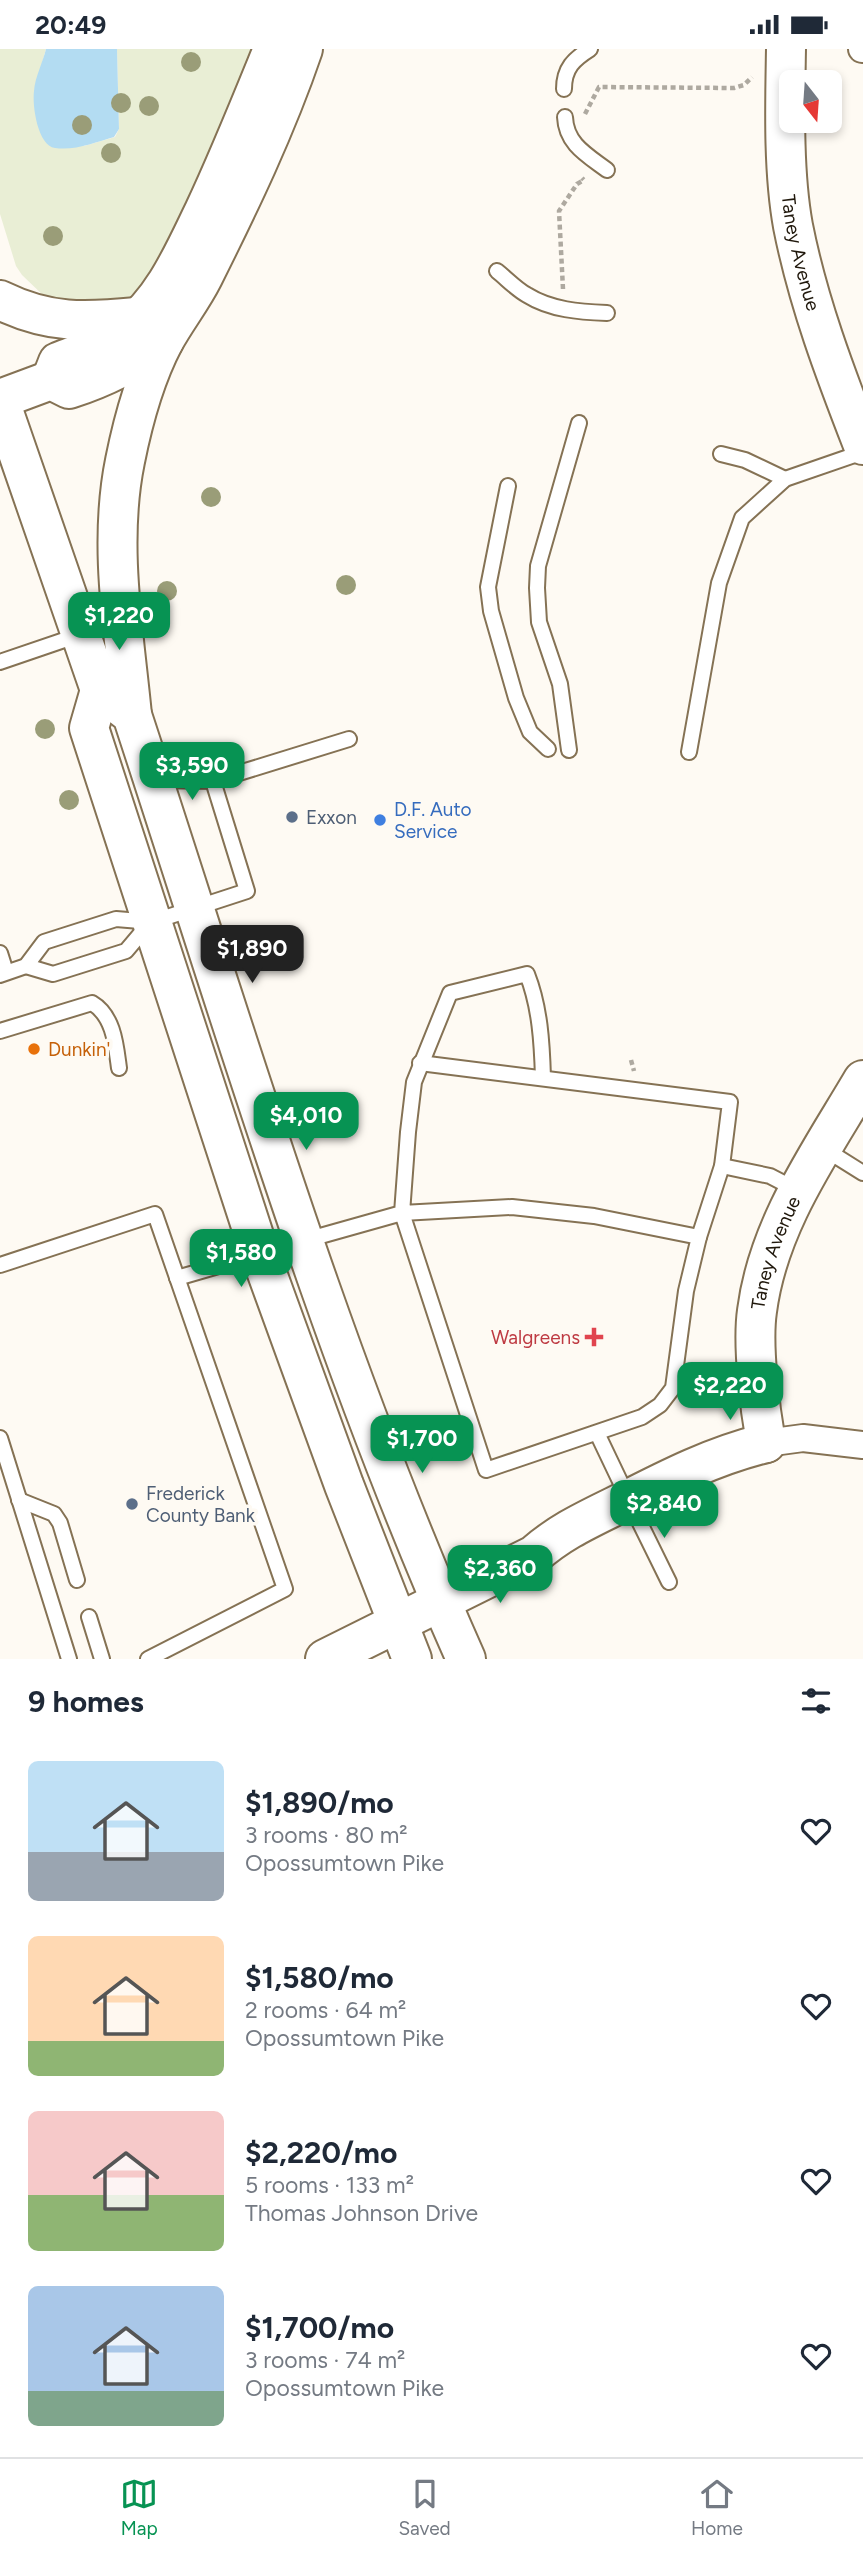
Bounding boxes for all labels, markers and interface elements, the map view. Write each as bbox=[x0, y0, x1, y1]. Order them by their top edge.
text: 20:49 bbox=[35, 9, 106, 41]
north arrow bbox=[779, 70, 842, 133]
map controls bbox=[779, 70, 842, 133]
street label: Taney Avenue bbox=[777, 193, 825, 314]
pin: $1,220 bbox=[62, 593, 176, 652]
text: $1,220 bbox=[84, 601, 154, 629]
pin: $3,590 bbox=[135, 743, 249, 802]
text: $3,590 bbox=[155, 751, 229, 779]
place label: D.F. Auto Service bbox=[394, 798, 472, 843]
place label: Exxon bbox=[306, 806, 357, 829]
marker: Exxon bbox=[284, 809, 300, 825]
marker: D.F. Auto Service bbox=[372, 812, 388, 828]
pin: $1,890 bbox=[195, 925, 309, 985]
text: $1,890 bbox=[217, 934, 287, 962]
place label: Dunkin' bbox=[48, 1038, 110, 1061]
marker: Dunkin' bbox=[26, 1041, 42, 1057]
pin: $4,010 bbox=[249, 1093, 363, 1152]
text: $4,010 bbox=[270, 1101, 342, 1129]
street label: Taney Avenue bbox=[746, 1192, 805, 1311]
pin: $1,580 bbox=[184, 1229, 298, 1289]
text: $1,580 bbox=[206, 1238, 276, 1266]
place label: Walgreens bbox=[491, 1326, 580, 1349]
marker: Walgreens bbox=[586, 1329, 602, 1345]
pin: $2,220 bbox=[673, 1363, 787, 1422]
text: $2,220 bbox=[693, 1371, 767, 1399]
pin: $1,700 bbox=[365, 1415, 479, 1475]
text: $1,700 bbox=[387, 1424, 457, 1452]
pin: $2,840 bbox=[607, 1481, 721, 1540]
place label: Frederick County Bank bbox=[146, 1482, 256, 1527]
text: $2,840 bbox=[626, 1489, 702, 1517]
marker: Frederick County Bank bbox=[124, 1496, 140, 1512]
pin: $2,360 bbox=[443, 1545, 557, 1605]
text: $2,360 bbox=[463, 1554, 537, 1582]
icon: filters bbox=[797, 1682, 835, 1720]
text: 9 homes bbox=[28, 1683, 144, 1720]
text: $1,890/mo bbox=[245, 1784, 394, 1821]
icon: home bbox=[84, 1789, 168, 1873]
icon: heart bbox=[797, 1812, 835, 1850]
text: 3 rooms · 80 m² bbox=[245, 1821, 408, 1849]
text: Opossumtown Pike bbox=[245, 1849, 444, 1877]
text: $1,580/mo bbox=[245, 1959, 394, 1996]
icon: home bbox=[84, 1964, 168, 2048]
icon: heart bbox=[797, 1987, 835, 2025]
text: 2 rooms · 64 m² bbox=[245, 1996, 406, 2024]
text: Opossumtown Pike bbox=[245, 2024, 444, 2052]
text: $2,220/mo bbox=[245, 2134, 397, 2171]
icon: home bbox=[84, 2139, 168, 2223]
icon: heart bbox=[797, 2162, 835, 2200]
text: 5 rooms · 133 m² bbox=[245, 2171, 414, 2199]
text: Thomas Johnson Drive bbox=[245, 2199, 478, 2227]
text: $1,700/mo bbox=[245, 2309, 394, 2346]
icon: home bbox=[84, 2314, 168, 2398]
icon: heart bbox=[797, 2337, 835, 2375]
text: 3 rooms · 74 m² bbox=[245, 2346, 405, 2374]
text: Opossumtown Pike bbox=[245, 2374, 444, 2402]
tab: Map bbox=[120, 2475, 158, 2540]
tab: Saved bbox=[398, 2475, 451, 2540]
tab: Home bbox=[691, 2475, 743, 2540]

